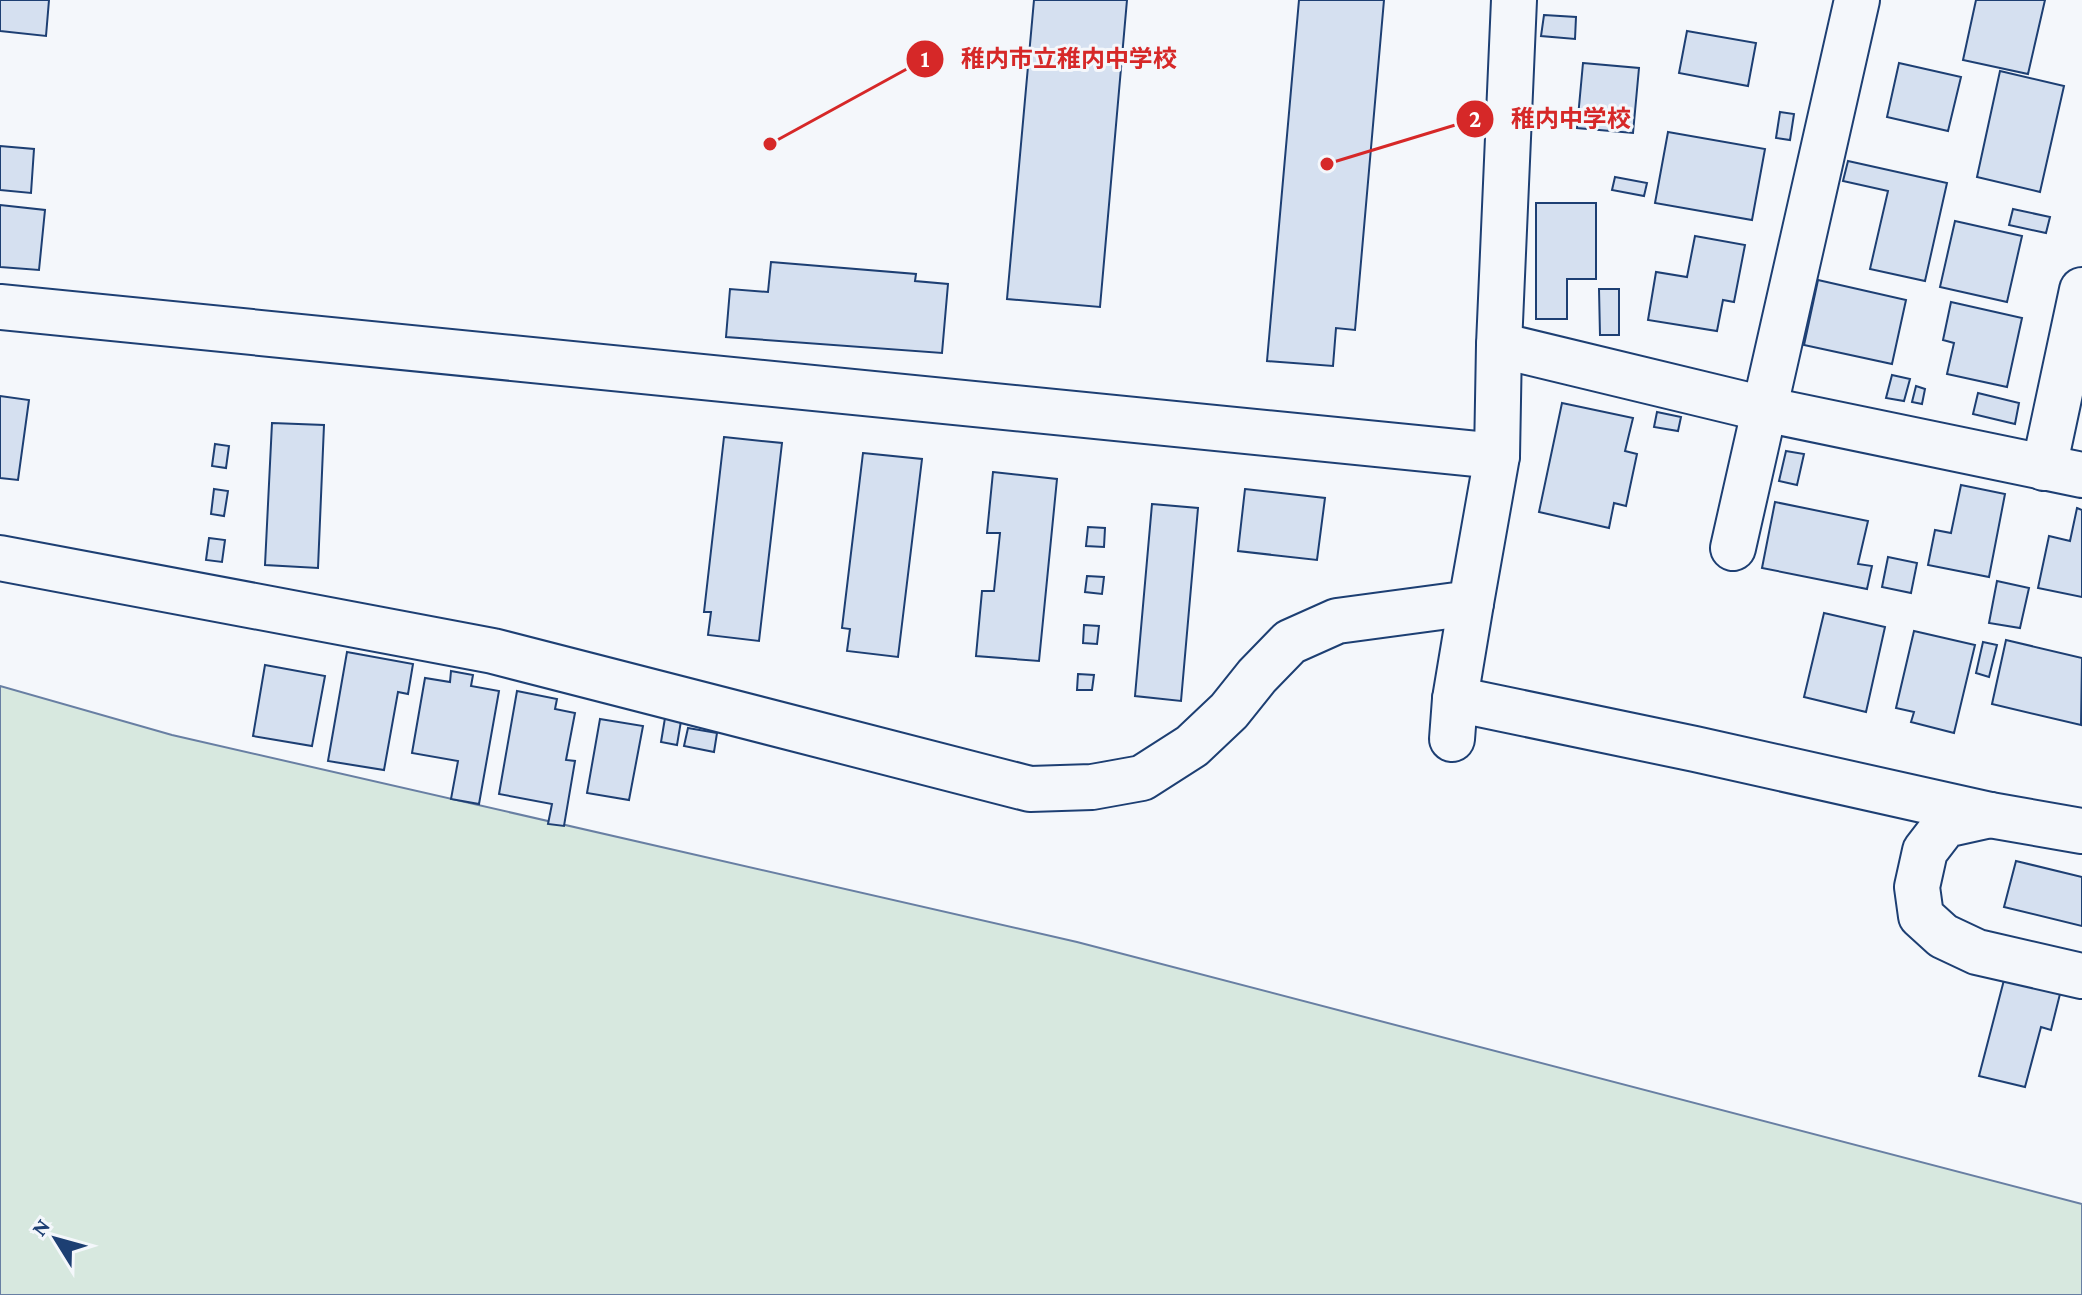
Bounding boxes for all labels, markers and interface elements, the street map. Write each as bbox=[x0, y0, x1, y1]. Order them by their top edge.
callout: 稚内市立稚内中学校 bbox=[905, 35, 1193, 83]
text: 1 bbox=[921, 45, 930, 72]
text: 稚内市立稚内中学校 bbox=[961, 45, 1177, 72]
callout: 稚内中学校 bbox=[1455, 95, 1647, 143]
text: 2 bbox=[1469, 105, 1481, 132]
text: 稚内中学校 bbox=[1511, 105, 1631, 132]
north arrow bbox=[16, 1199, 96, 1279]
text: N bbox=[26, 1214, 55, 1241]

